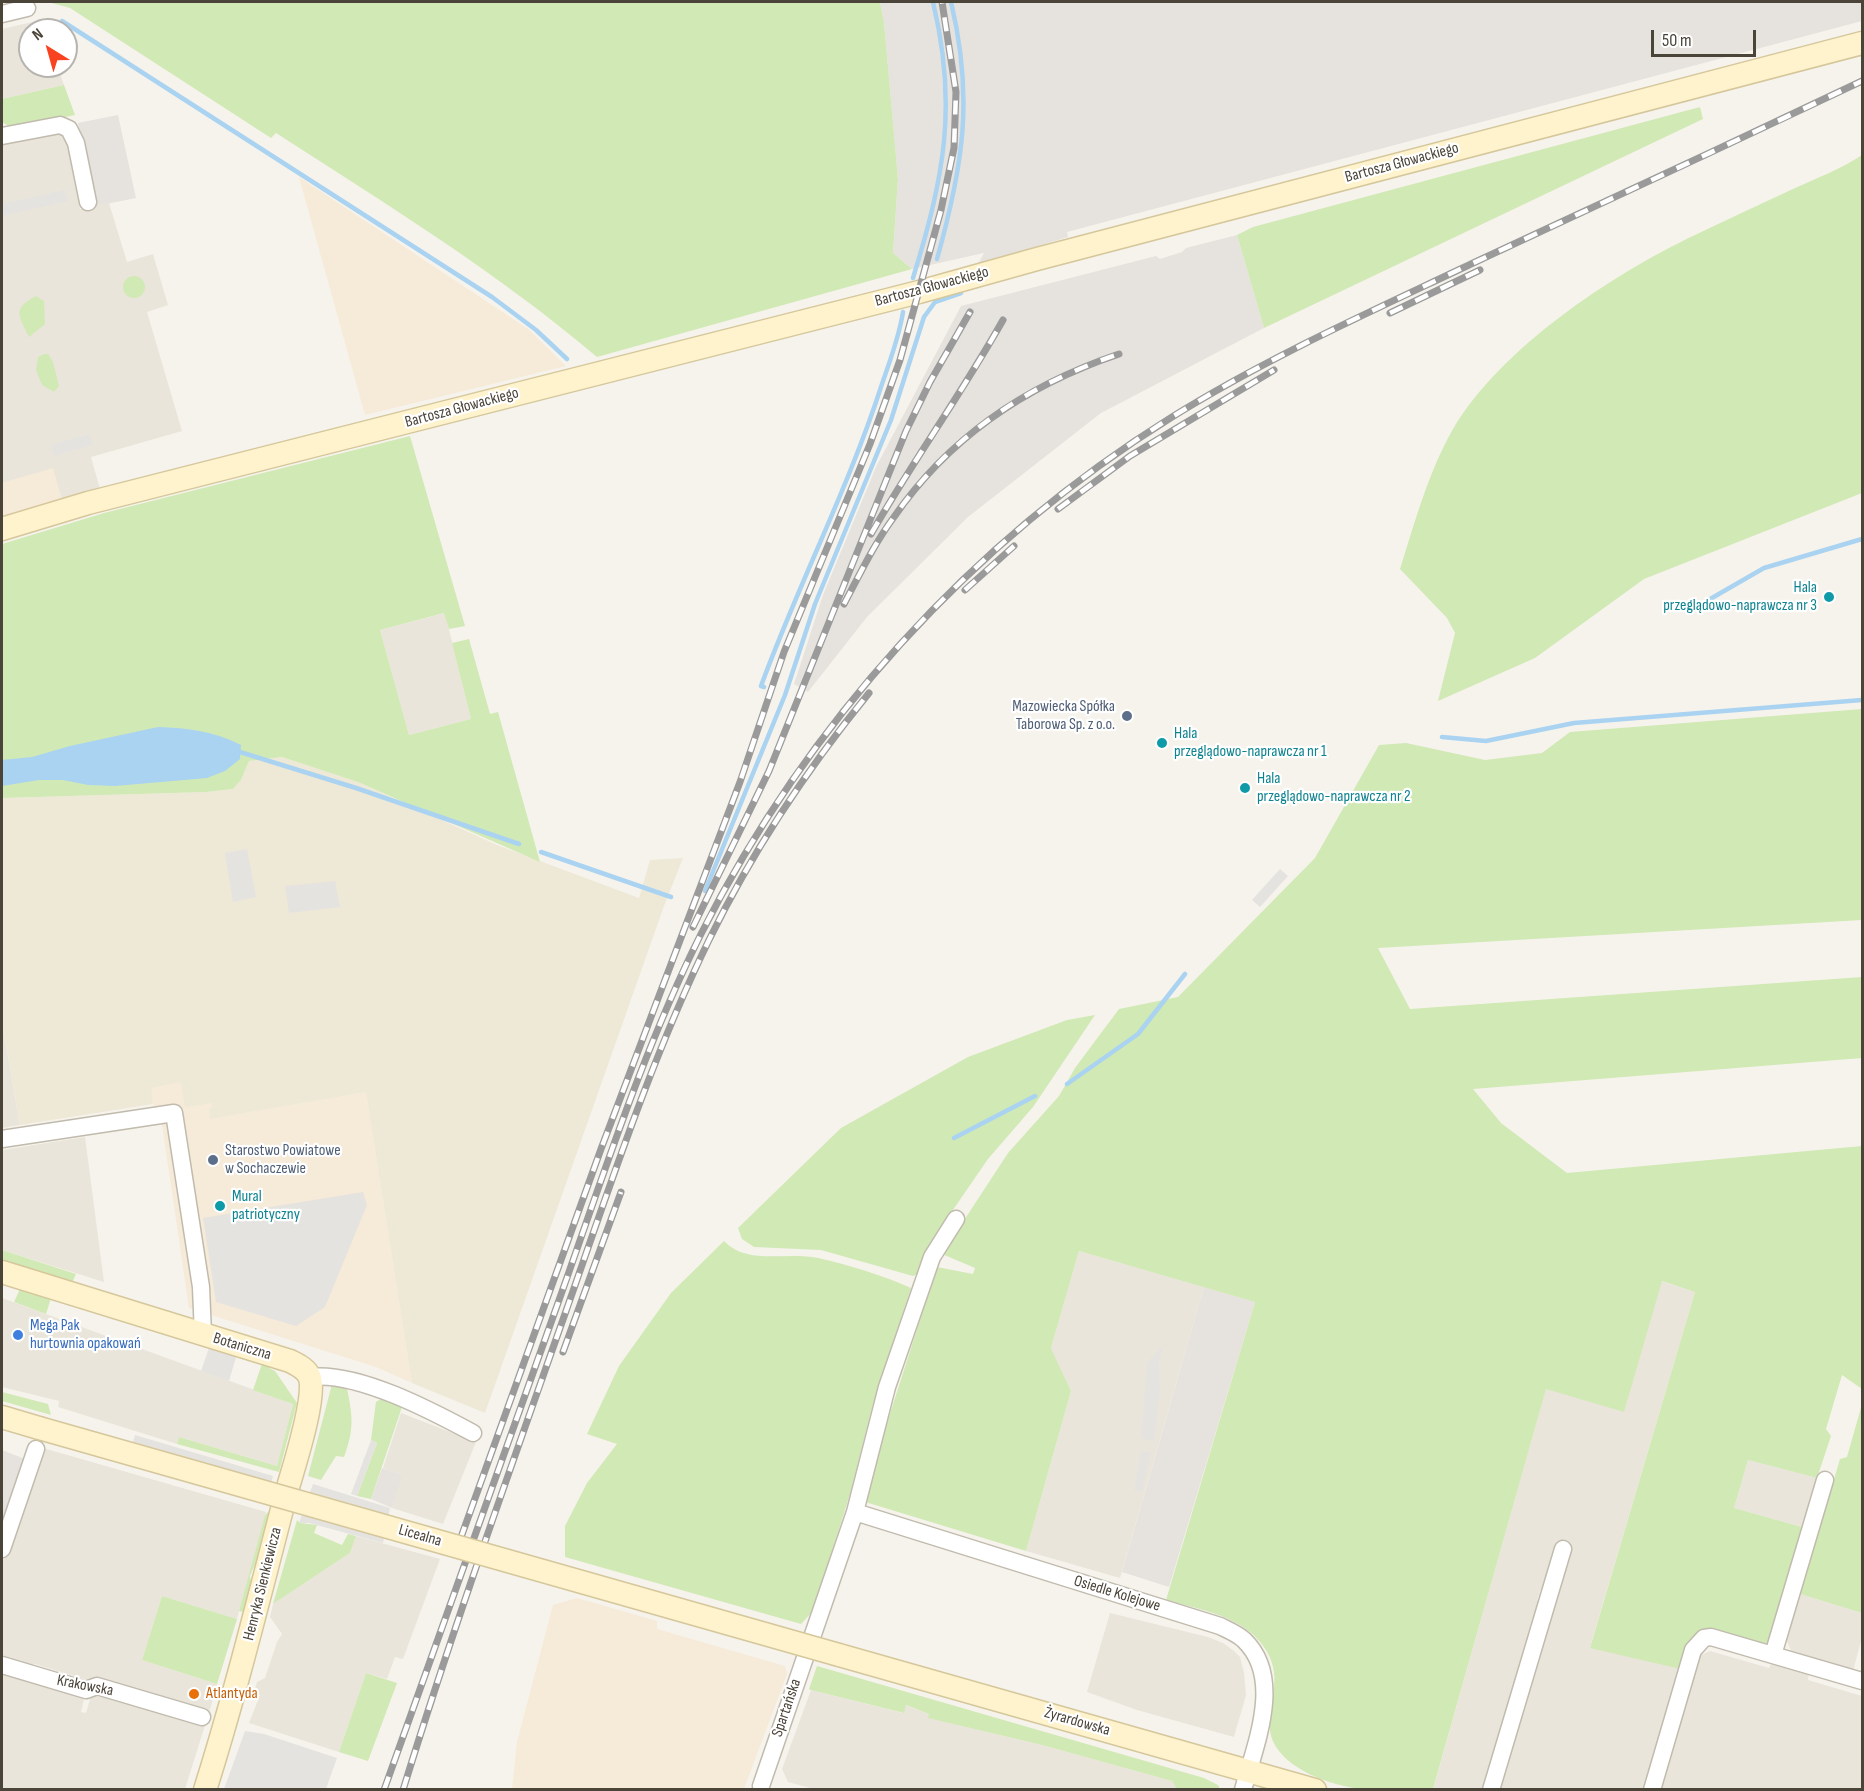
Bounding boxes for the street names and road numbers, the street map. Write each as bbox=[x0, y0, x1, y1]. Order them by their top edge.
street label: Bartosza Głowackiego bbox=[1343, 139, 1461, 187]
street label: Bartosza Głowackiego bbox=[873, 263, 991, 311]
street label: Bartosza Głowackiego bbox=[403, 384, 521, 432]
street label: Botaniczna bbox=[211, 1329, 273, 1365]
street label: Licealna bbox=[396, 1521, 444, 1551]
street label: Henryka Sienkiewicza bbox=[240, 1525, 286, 1643]
street label: Osiedle Kolejowe bbox=[1071, 1572, 1163, 1616]
street label: Krakowska bbox=[55, 1671, 115, 1701]
street label: Spartańska bbox=[768, 1676, 806, 1740]
street label: Żyrardowska bbox=[1042, 1703, 1112, 1741]

